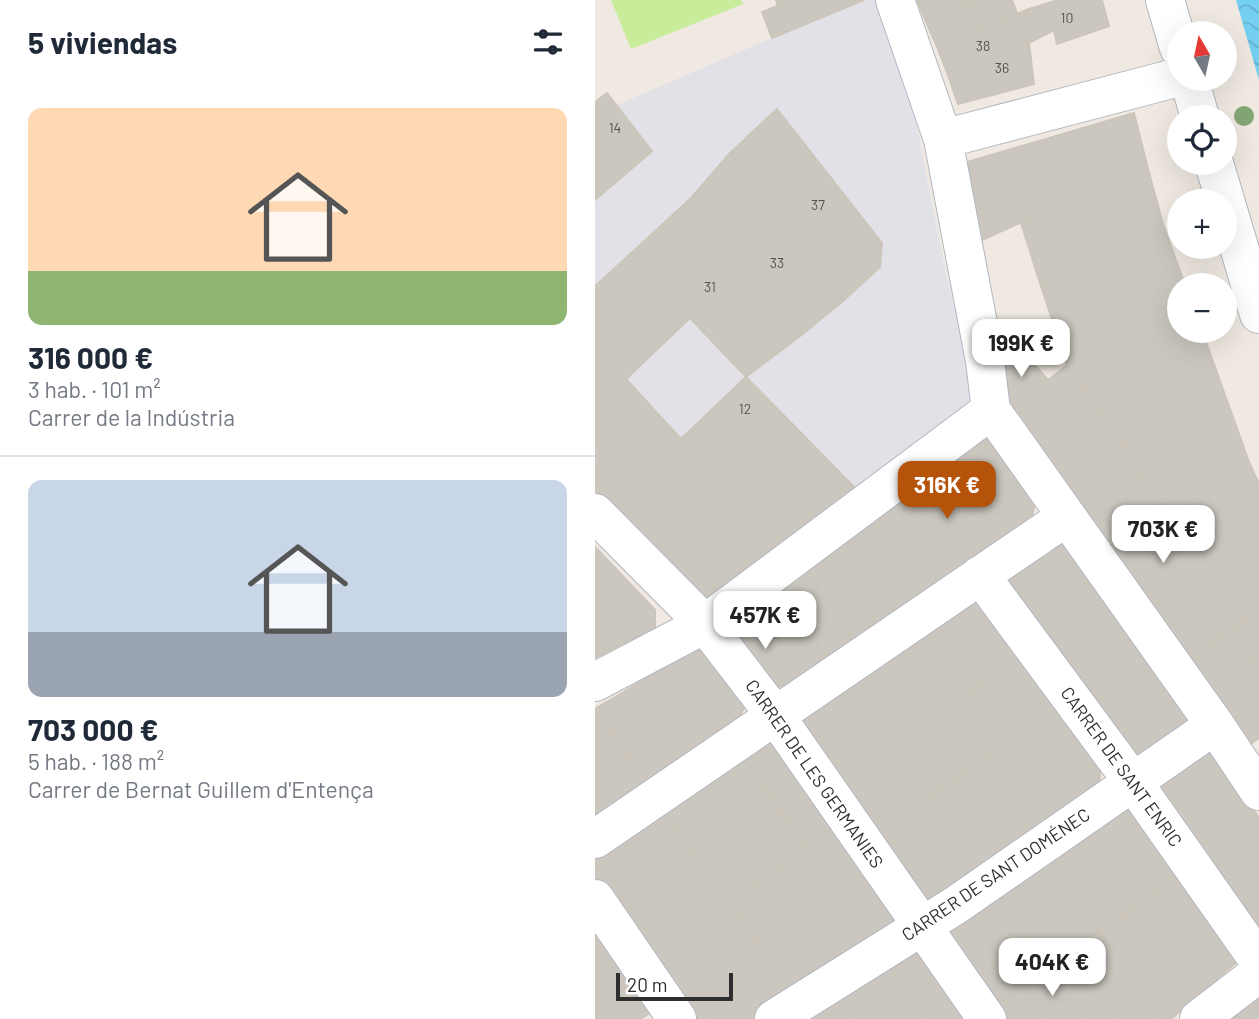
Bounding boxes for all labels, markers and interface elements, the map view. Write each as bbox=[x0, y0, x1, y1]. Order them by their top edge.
house number: 10 bbox=[1061, 9, 1073, 26]
north arrow bbox=[1167, 21, 1237, 91]
map controls bbox=[1167, 21, 1237, 343]
icon: filters bbox=[529, 23, 567, 61]
text: 5 viviendas bbox=[28, 24, 177, 60]
house number: 38 bbox=[976, 37, 990, 54]
house number: 36 bbox=[995, 59, 1009, 76]
button: locate bbox=[1167, 105, 1237, 175]
house number: 14 bbox=[609, 119, 621, 136]
icon: home bbox=[235, 154, 361, 280]
button: + bbox=[1167, 189, 1237, 259]
house number: 37 bbox=[811, 196, 825, 213]
house number: 33 bbox=[770, 254, 784, 271]
button: − bbox=[1167, 273, 1237, 343]
house number: 31 bbox=[704, 278, 716, 295]
pin: 199K € bbox=[964, 320, 1078, 379]
text: 199K € bbox=[988, 328, 1054, 356]
text: 316 000 € bbox=[28, 339, 153, 375]
text: 3 hab. · 101 m² bbox=[28, 375, 161, 403]
house number: 12 bbox=[739, 400, 751, 417]
text: Carrer de la Indústria bbox=[28, 403, 235, 431]
pin: 316K € bbox=[890, 462, 1004, 521]
text: 316K € bbox=[914, 470, 980, 498]
pin: 703K € bbox=[1106, 505, 1220, 565]
text: 703K € bbox=[1128, 514, 1198, 542]
icon: home bbox=[235, 526, 361, 652]
pin: 457K € bbox=[708, 592, 822, 651]
text: 457K € bbox=[729, 600, 801, 628]
street label: CARRER DE LES GERMANIES bbox=[741, 675, 888, 872]
street label: CARRER DE SANT ENRIC bbox=[1056, 682, 1187, 851]
text: 703 000 € bbox=[28, 711, 159, 747]
text: 5 hab. · 188 m² bbox=[28, 747, 164, 775]
text: Carrer de Bernat Guillem d'Entença bbox=[28, 775, 374, 803]
street label: CARRER DE SANT DOMÉNEC bbox=[897, 803, 1094, 945]
pin: 404K € bbox=[995, 939, 1109, 998]
text: 404K € bbox=[1015, 947, 1089, 975]
scale bar bbox=[616, 970, 733, 1002]
text: 20 m bbox=[627, 973, 667, 996]

